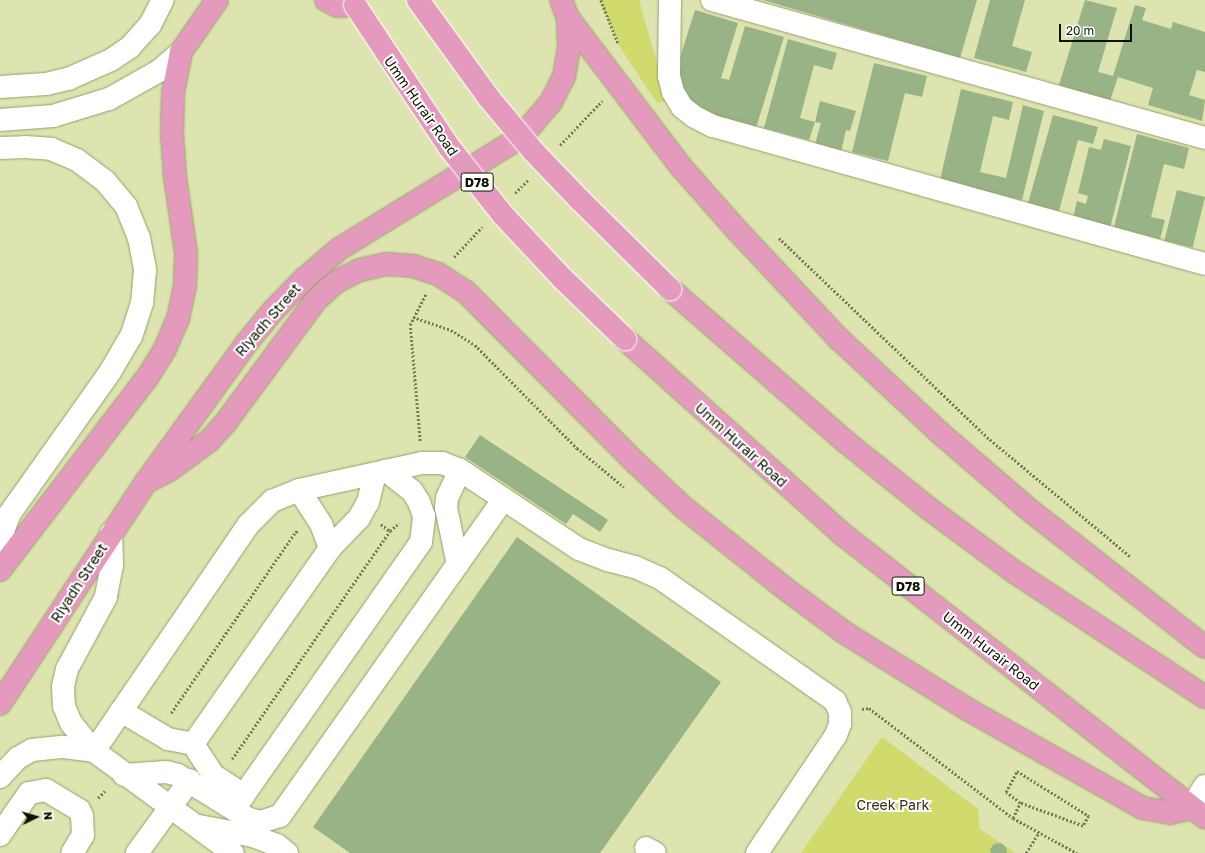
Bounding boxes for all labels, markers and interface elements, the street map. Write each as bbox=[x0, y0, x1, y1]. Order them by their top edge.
scale bar bbox=[1061, 16, 1134, 42]
text: 20 m bbox=[1066, 23, 1094, 38]
street label: Umm Hurair Road bbox=[380, 53, 462, 159]
road number: D78 bbox=[460, 171, 494, 193]
street label: Riyadh Street bbox=[232, 280, 304, 360]
street label: Umm Hurair Road bbox=[692, 399, 790, 491]
street label: Riyadh Street bbox=[47, 540, 111, 626]
road number: D78 bbox=[891, 575, 925, 597]
street label: Umm Hurair Road bbox=[939, 608, 1043, 694]
north arrow bbox=[16, 797, 56, 837]
park label: Creek Park bbox=[857, 797, 929, 813]
text: N bbox=[42, 811, 55, 821]

